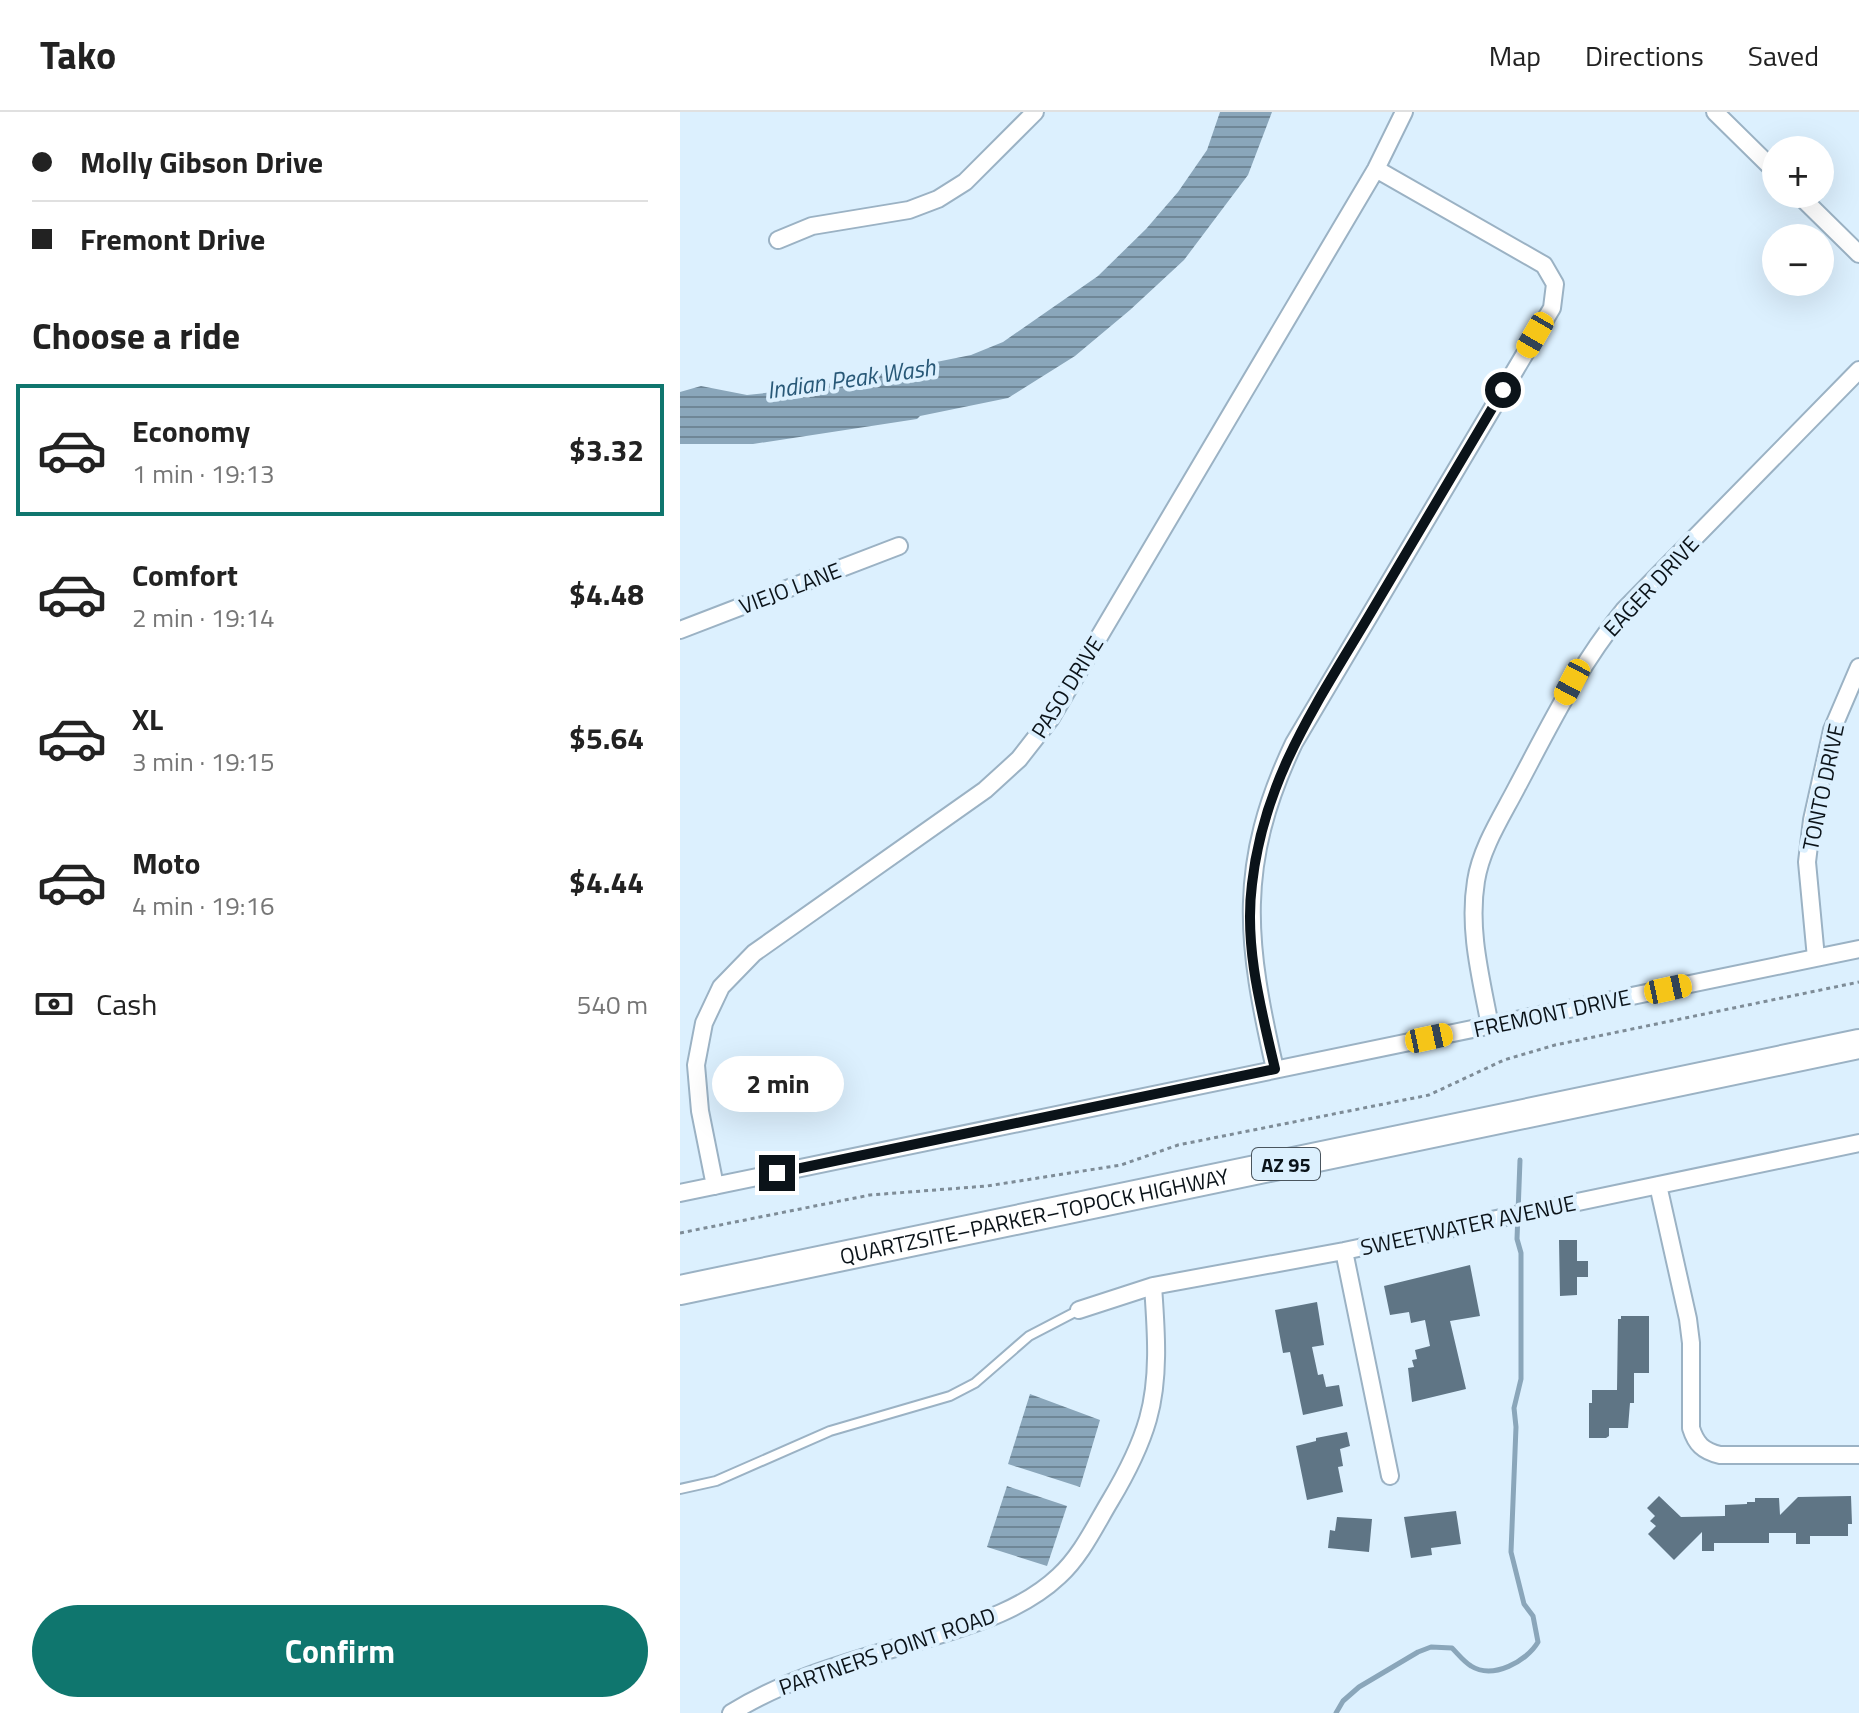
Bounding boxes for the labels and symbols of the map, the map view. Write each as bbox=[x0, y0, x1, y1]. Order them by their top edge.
car bbox=[1513, 308, 1557, 362]
water label: Indian Peak Wash bbox=[765, 348, 938, 408]
route start bbox=[1485, 372, 1521, 408]
street label: EAGER DRIVE bbox=[1595, 528, 1707, 644]
street label: VIEJO LANE bbox=[734, 553, 846, 623]
street label: PASO DRIVE bbox=[1022, 629, 1112, 745]
car bbox=[1550, 655, 1594, 709]
street label: TONTO DRIVE bbox=[1793, 720, 1853, 854]
car bbox=[1642, 972, 1694, 1006]
street label: FREMONT DRIVE bbox=[1470, 980, 1634, 1046]
car bbox=[1403, 1021, 1455, 1055]
callout: 2 min bbox=[711, 1057, 843, 1113]
road number: AZ 95 bbox=[1252, 1148, 1320, 1180]
route end bbox=[759, 1155, 795, 1191]
street label: QUARTZSITE–PARKER–TOPOCK HIGHWAY bbox=[837, 1159, 1232, 1273]
street label: SWEETWATER AVENUE bbox=[1357, 1186, 1579, 1264]
street label: PARTNERS POINT ROAD bbox=[774, 1598, 1000, 1704]

